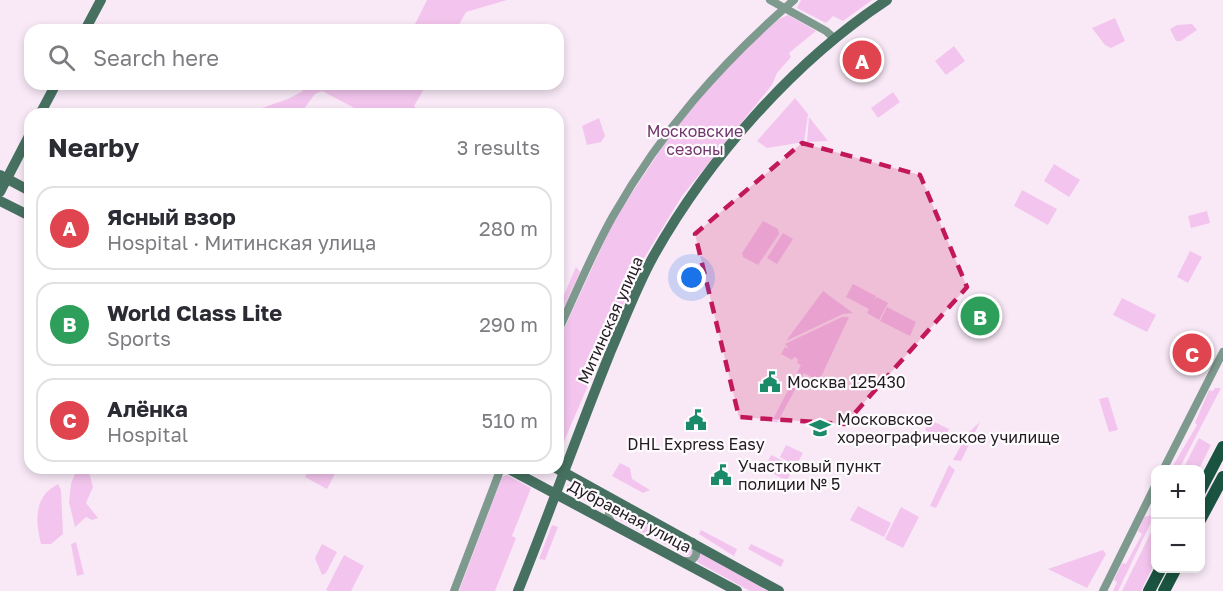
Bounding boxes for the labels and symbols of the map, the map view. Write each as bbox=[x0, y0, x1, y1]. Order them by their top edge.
pin: A bbox=[842, 38, 882, 82]
park label: Московские сезоны bbox=[647, 121, 743, 159]
street label: Митинская улица bbox=[573, 253, 647, 387]
your location bbox=[677, 263, 706, 292]
pin: B bbox=[960, 294, 1000, 338]
pin: C bbox=[1172, 330, 1212, 376]
public building icon: Москва 125430 bbox=[758, 370, 782, 394]
place label: Москва 125430 bbox=[787, 372, 906, 392]
public building icon: DHL Express Easy bbox=[684, 408, 708, 432]
place label: Московское хореографическое училище bbox=[837, 409, 1060, 447]
school or university icon: Московское хореографическое училище bbox=[808, 416, 832, 440]
place label: DHL Express Easy bbox=[627, 434, 765, 454]
place label: Участковый пункт полиции № 5 bbox=[738, 456, 881, 494]
public building icon: Участковый пункт полиции № 5 bbox=[709, 463, 733, 487]
street label: Дубравная улица bbox=[565, 475, 695, 557]

